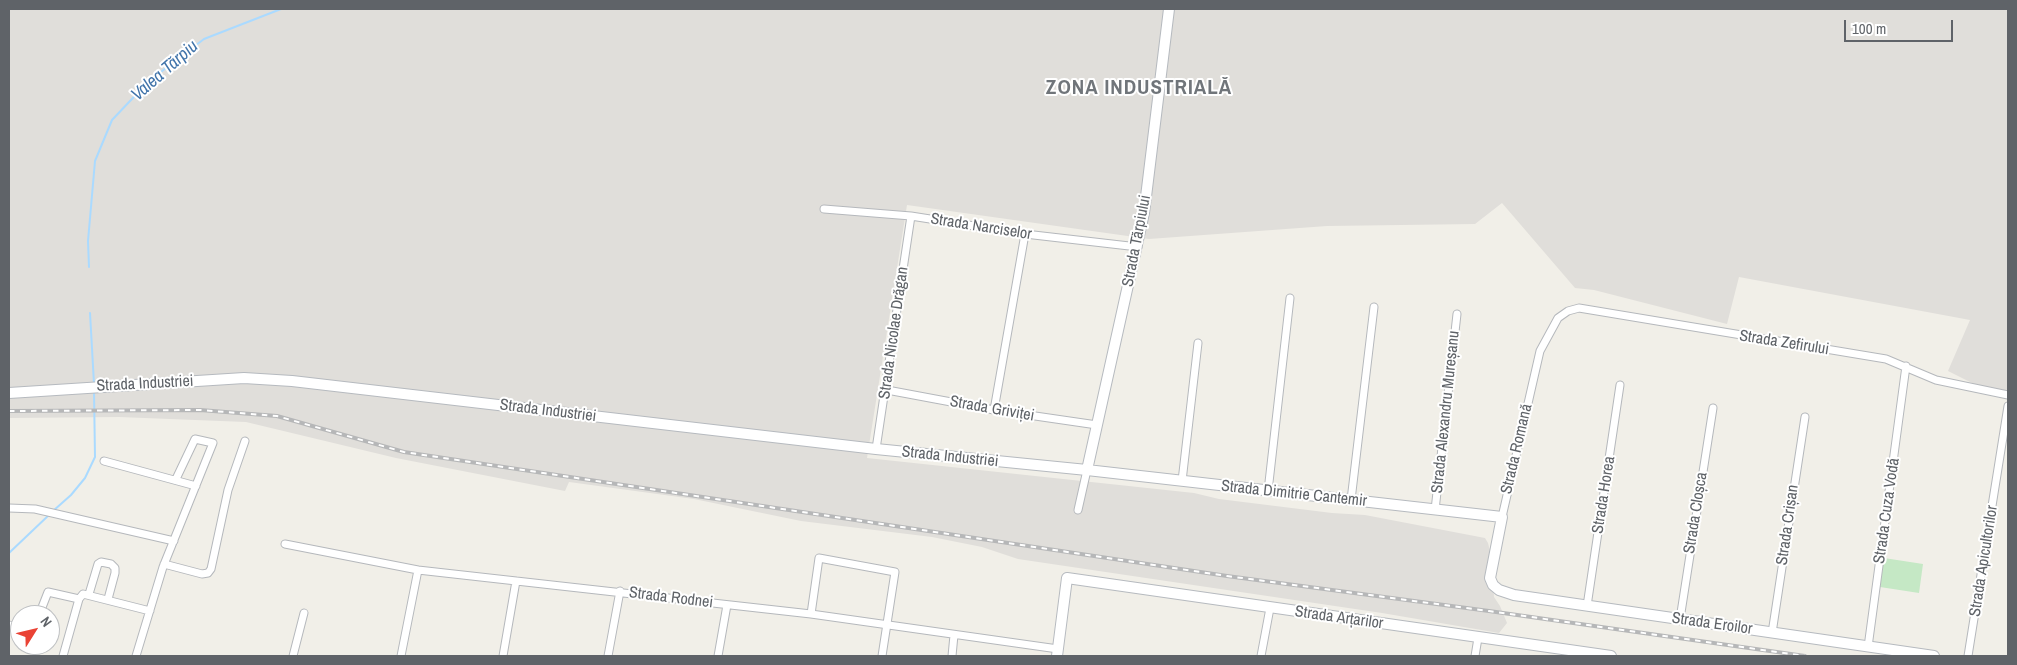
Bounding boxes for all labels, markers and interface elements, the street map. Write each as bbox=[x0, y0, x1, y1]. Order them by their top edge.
scale bar bbox=[1847, 10, 1956, 42]
text: 100 m bbox=[1852, 18, 1886, 39]
water label: Valea Tărpiu bbox=[127, 36, 203, 106]
district label: ZONA INDUSTRIALĂ bbox=[1044, 75, 1234, 101]
street label: Strada Tărpiului bbox=[1119, 194, 1155, 288]
street label: Strada Narciselor bbox=[929, 210, 1033, 244]
street label: Strada Nicolae Drăgan bbox=[875, 266, 913, 400]
street label: Strada Zefirului bbox=[1738, 326, 1830, 360]
street label: Strada Alexandru Mureșanu bbox=[1428, 330, 1464, 494]
street label: Strada Industriei bbox=[96, 372, 194, 396]
street label: Strada Griviței bbox=[948, 392, 1036, 426]
street label: Strada Industriei bbox=[499, 396, 597, 426]
street label: Strada Romană bbox=[1497, 402, 1537, 496]
street label: Strada Industriei bbox=[901, 442, 999, 472]
street label: Strada Horea bbox=[1588, 455, 1620, 535]
street label: Strada Cuza Vodă bbox=[1870, 457, 1904, 565]
street label: Strada Cloșca bbox=[1680, 471, 1712, 555]
street label: Strada Dimitrie Cantemir bbox=[1220, 477, 1368, 511]
street label: Strada Crișan bbox=[1773, 484, 1803, 566]
street label: Strada Apicultorilor bbox=[1966, 504, 2002, 618]
street label: Strada Rodnei bbox=[628, 583, 714, 613]
street label: Strada Arțarilor bbox=[1294, 602, 1384, 634]
north arrow bbox=[10, 605, 60, 655]
street label: Strada Eroilor bbox=[1671, 609, 1753, 639]
text: N bbox=[37, 613, 56, 630]

